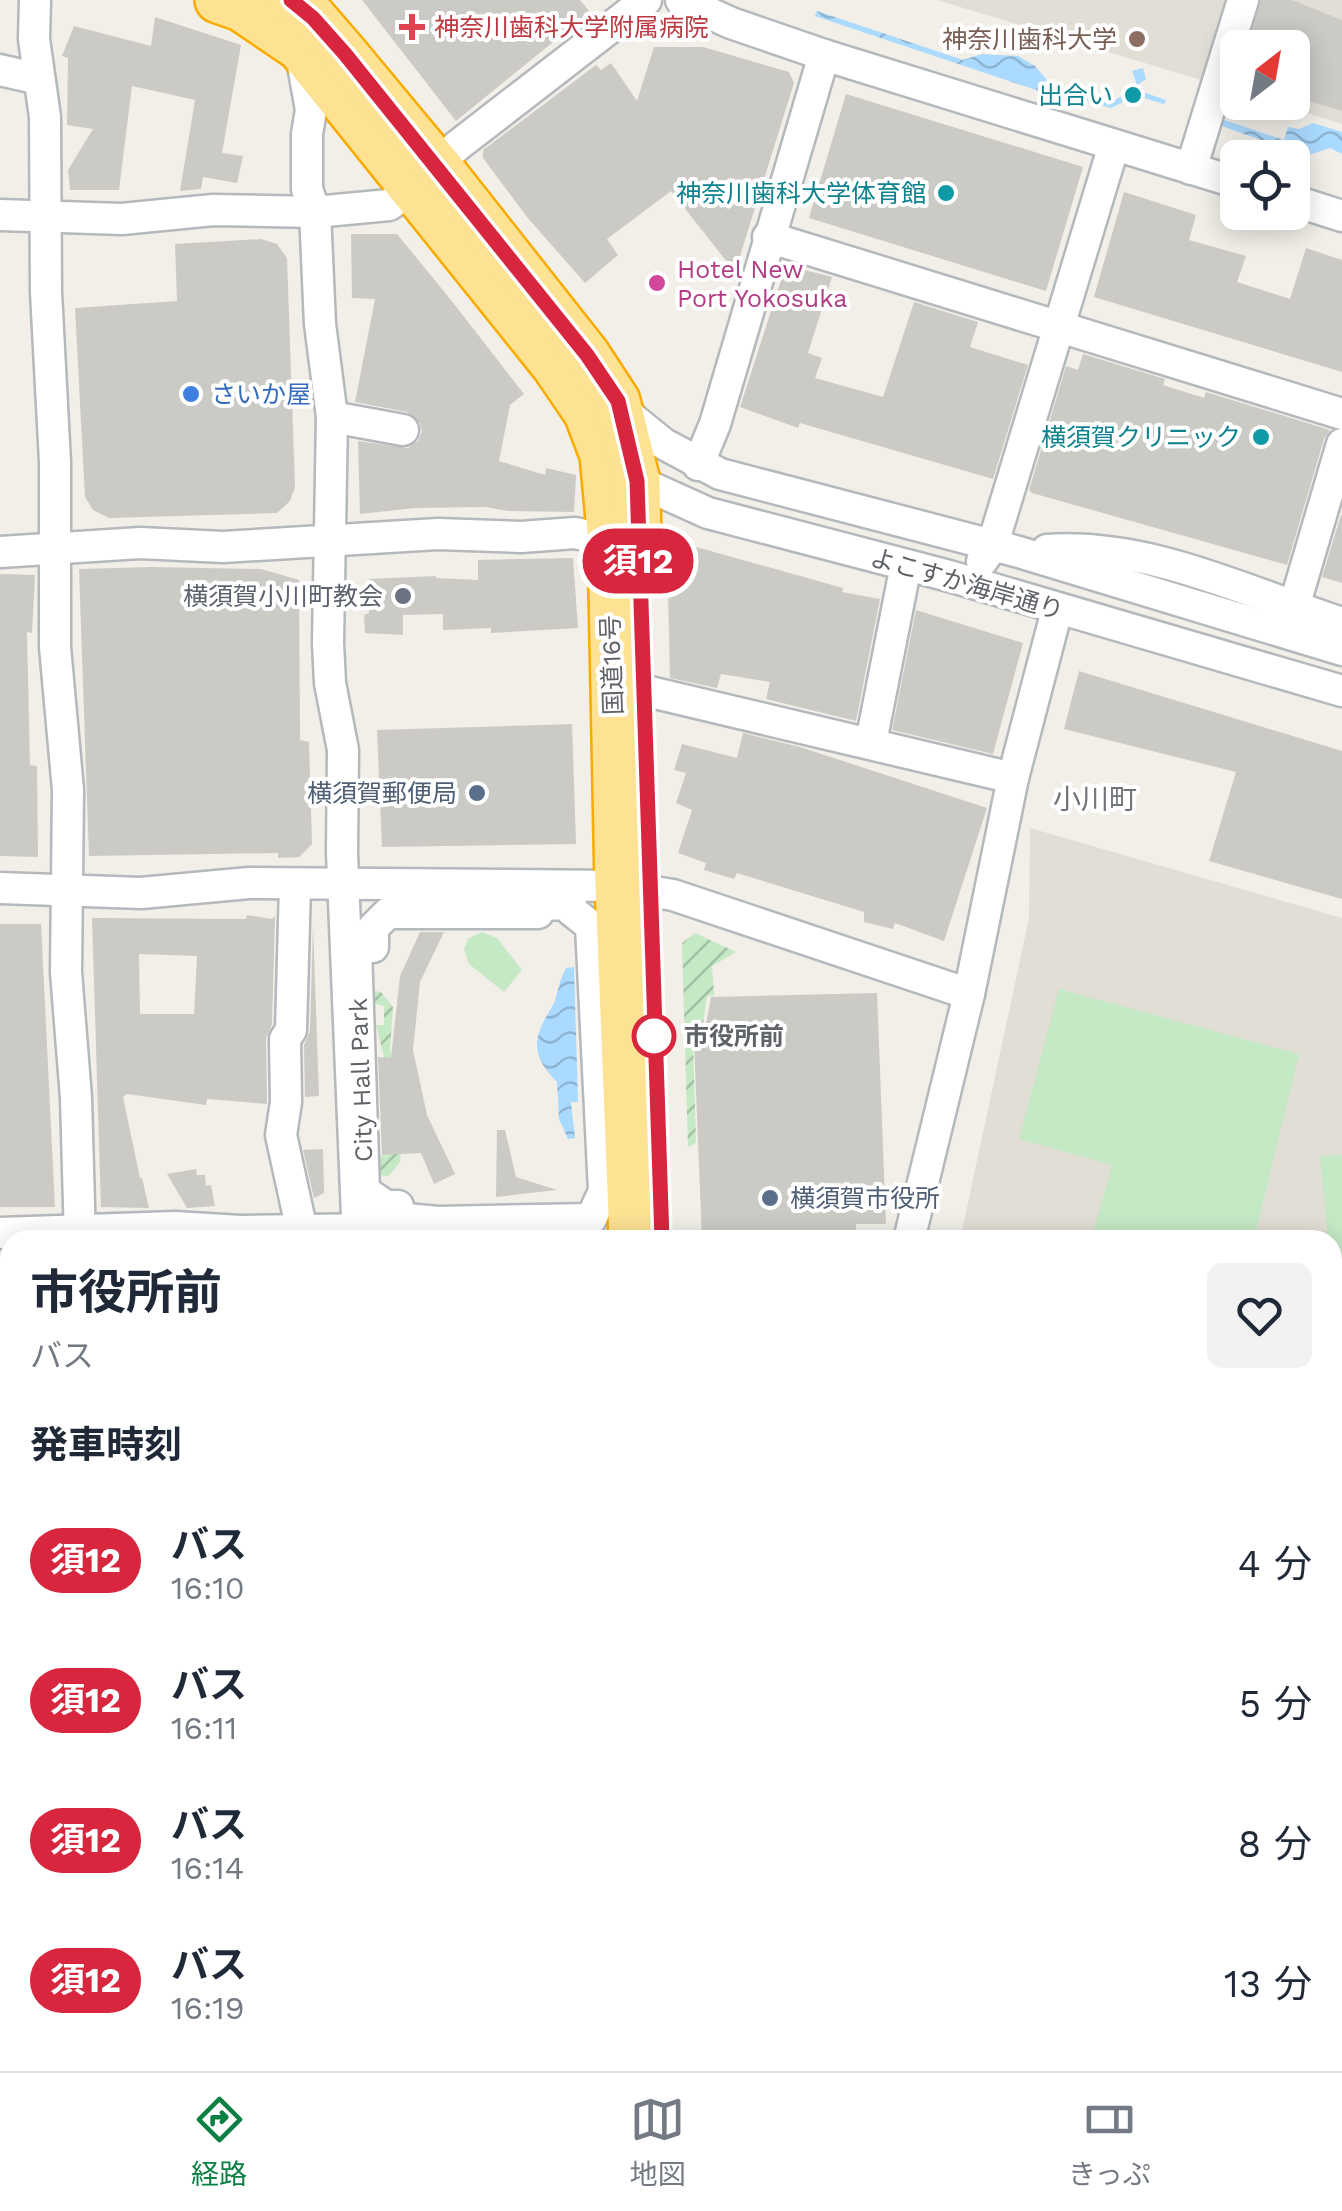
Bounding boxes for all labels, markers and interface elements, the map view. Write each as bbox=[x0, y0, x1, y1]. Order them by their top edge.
place label: 神奈川歯科大学附属病院 bbox=[434, 13, 709, 42]
marker: 神奈川歯科大学附属病院 bbox=[399, 14, 425, 40]
place label: 神奈川歯科大学 bbox=[942, 25, 1117, 54]
marker: 神奈川歯科大学 bbox=[1126, 28, 1148, 50]
north arrow bbox=[1220, 30, 1310, 120]
map controls bbox=[1220, 30, 1310, 230]
place label: 出合い bbox=[1038, 81, 1113, 110]
marker: 出合い bbox=[1122, 84, 1144, 106]
button: locate bbox=[1220, 140, 1310, 230]
place label: 神奈川歯科大学体育館 bbox=[676, 179, 926, 208]
marker: 神奈川歯科大学体育館 bbox=[935, 182, 957, 204]
place label: Hotel New Port Yokosuka bbox=[677, 255, 847, 313]
marker: Hotel New Port Yokosuka bbox=[646, 272, 668, 294]
place label: さいか屋 bbox=[211, 380, 311, 409]
marker: さいか屋 bbox=[180, 383, 202, 405]
place label: 横須賀クリニック bbox=[1041, 423, 1241, 452]
marker: 横須賀クリニック bbox=[1250, 426, 1272, 448]
line badge: 須12 bbox=[580, 528, 696, 594]
text: 須12 bbox=[603, 540, 673, 582]
street label: よこすか海岸通り bbox=[867, 543, 1067, 625]
place label: 横須賀小川町教会 bbox=[183, 582, 383, 611]
marker: 横須賀小川町教会 bbox=[392, 585, 414, 607]
street label: 国道16号 bbox=[596, 615, 628, 715]
place label: 横須賀郵便局 bbox=[307, 779, 457, 808]
marker: 横須賀郵便局 bbox=[466, 782, 488, 804]
district label: 小川町 bbox=[1053, 783, 1137, 816]
street label: City Hall Park bbox=[344, 997, 378, 1163]
marker: 市役所前 bbox=[633, 1015, 675, 1057]
place label: 市役所前 bbox=[684, 1022, 784, 1051]
place label: 横須賀市役所 bbox=[790, 1184, 940, 1213]
marker: 横須賀市役所 bbox=[759, 1187, 781, 1209]
button: heart bbox=[1207, 1263, 1312, 1368]
text: 市役所前 bbox=[30, 1264, 222, 1321]
text: バス bbox=[30, 1337, 94, 1375]
text: 発車時刻 bbox=[30, 1423, 182, 1467]
text: バス bbox=[171, 1523, 247, 1567]
text: 須12 bbox=[50, 1539, 121, 1581]
text: 4 分 bbox=[1238, 1542, 1312, 1586]
text: 16:10 bbox=[171, 1569, 245, 1607]
text: バス bbox=[171, 1663, 247, 1707]
text: 須12 bbox=[50, 1679, 121, 1721]
text: 5 分 bbox=[1239, 1682, 1312, 1726]
text: 16:11 bbox=[171, 1709, 237, 1747]
text: バス bbox=[171, 1803, 247, 1847]
text: 須12 bbox=[50, 1819, 121, 1861]
text: 8 分 bbox=[1238, 1822, 1312, 1866]
text: 16:14 bbox=[171, 1849, 244, 1887]
text: バス bbox=[171, 1943, 247, 1987]
text: 須12 bbox=[50, 1959, 121, 2001]
text: 13 分 bbox=[1224, 1962, 1312, 2006]
text: 16:19 bbox=[171, 1989, 245, 2027]
tab: 経路 bbox=[191, 2092, 247, 2192]
tab: 地図 bbox=[630, 2092, 686, 2192]
tab: きっぷ bbox=[1068, 2092, 1151, 2192]

